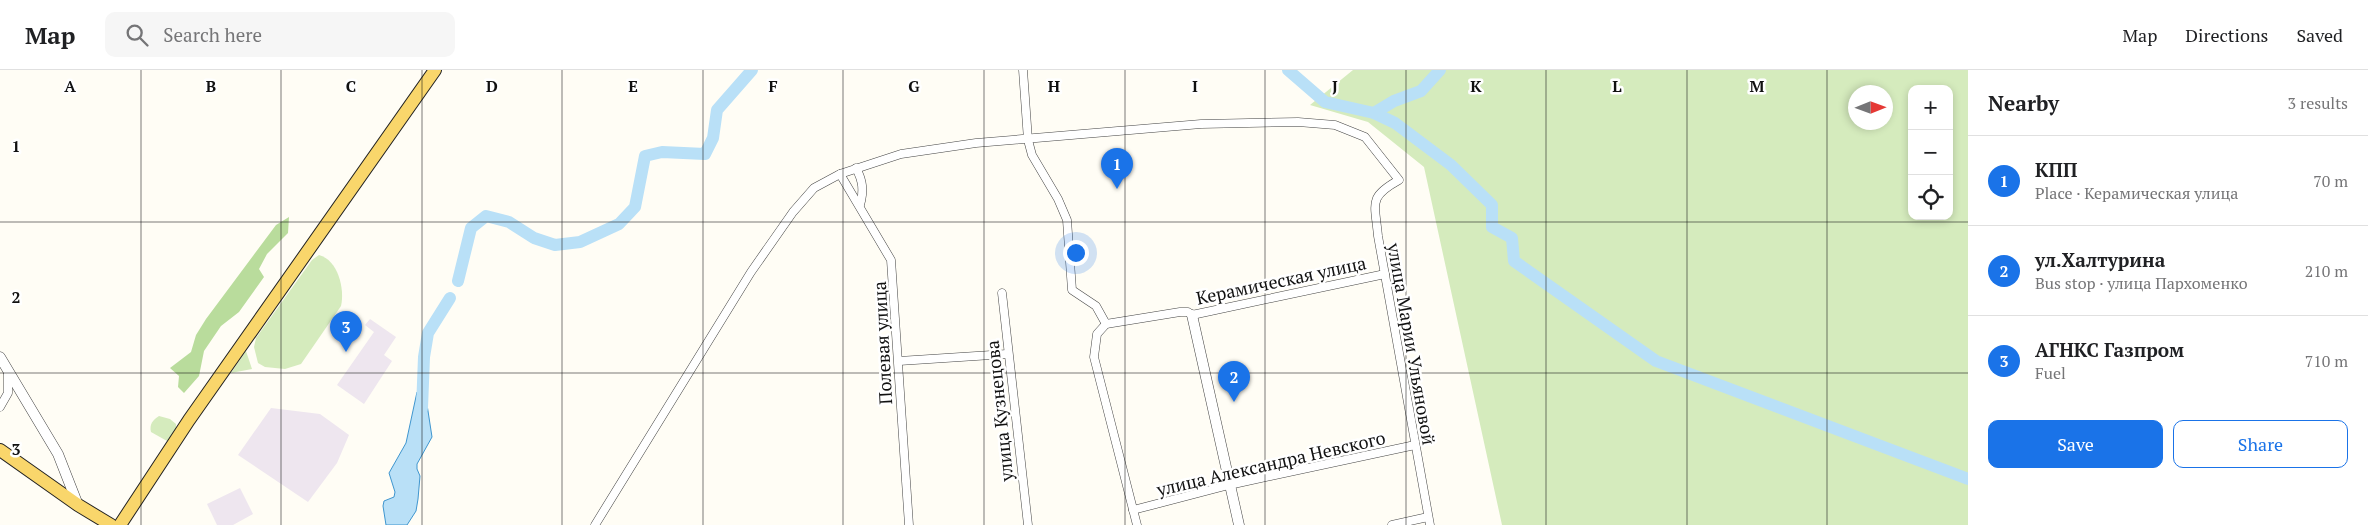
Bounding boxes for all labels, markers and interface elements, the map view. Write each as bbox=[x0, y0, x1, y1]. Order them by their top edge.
search box bbox=[105, 12, 455, 57]
text: Map bbox=[25, 19, 75, 51]
icon: search bbox=[123, 21, 151, 49]
text: Search here bbox=[163, 22, 262, 47]
text: Map bbox=[2122, 23, 2157, 47]
text: Directions bbox=[2185, 23, 2268, 47]
text: Saved bbox=[2296, 23, 2343, 47]
text: A bbox=[64, 75, 76, 97]
text: B bbox=[206, 75, 216, 97]
text: C bbox=[346, 75, 356, 97]
text: D bbox=[486, 75, 498, 97]
text: E bbox=[628, 75, 638, 97]
text: F bbox=[768, 75, 778, 97]
text: G bbox=[908, 75, 920, 97]
text: H bbox=[1048, 75, 1060, 97]
text: I bbox=[1192, 75, 1198, 97]
text: J bbox=[1332, 75, 1338, 97]
text: K bbox=[1470, 75, 1482, 97]
text: L bbox=[1612, 75, 1622, 97]
text: M bbox=[1750, 75, 1765, 97]
north arrow bbox=[1848, 85, 1893, 130]
map controls bbox=[1908, 85, 1953, 220]
button: + bbox=[1908, 85, 1953, 130]
text: Nearby bbox=[1988, 89, 2059, 117]
text: 3 results bbox=[2288, 92, 2348, 114]
button: − bbox=[1908, 130, 1953, 175]
text: 1 bbox=[11, 135, 21, 157]
pin: 1 bbox=[1101, 148, 1133, 189]
text: КПП bbox=[2035, 157, 2077, 182]
text: 1 bbox=[1999, 170, 2009, 192]
text: 70 m bbox=[2313, 170, 2348, 192]
button: locate bbox=[1908, 175, 1953, 220]
text: Place · Керамическая улица bbox=[2035, 182, 2238, 204]
your location bbox=[1063, 240, 1089, 266]
street label: улица Марии Ульяновой bbox=[1382, 240, 1442, 447]
text: ул.Халтурина bbox=[2035, 247, 2165, 272]
street label: Керамическая улица bbox=[1194, 250, 1368, 310]
text: 2 bbox=[1999, 260, 2009, 282]
text: 210 m bbox=[2305, 260, 2348, 282]
text: Bus stop · улица Пархоменко bbox=[2035, 272, 2248, 294]
street label: Полевая улица bbox=[867, 281, 897, 405]
text: 2 bbox=[11, 286, 21, 308]
pin: 3 bbox=[330, 311, 362, 352]
text: АГНКС Газпром bbox=[2035, 337, 2184, 362]
street label: улица Кузнецова bbox=[980, 339, 1018, 484]
text: 3 bbox=[1999, 350, 2009, 372]
text: 710 m bbox=[2305, 350, 2348, 372]
pin: 2 bbox=[1218, 361, 1250, 402]
text: Fuel bbox=[2035, 362, 2066, 384]
button: Save bbox=[1988, 420, 2163, 468]
button: Share bbox=[2173, 420, 2348, 468]
street label: улица Александра Невского bbox=[1153, 425, 1388, 501]
text: 3 bbox=[11, 438, 21, 460]

